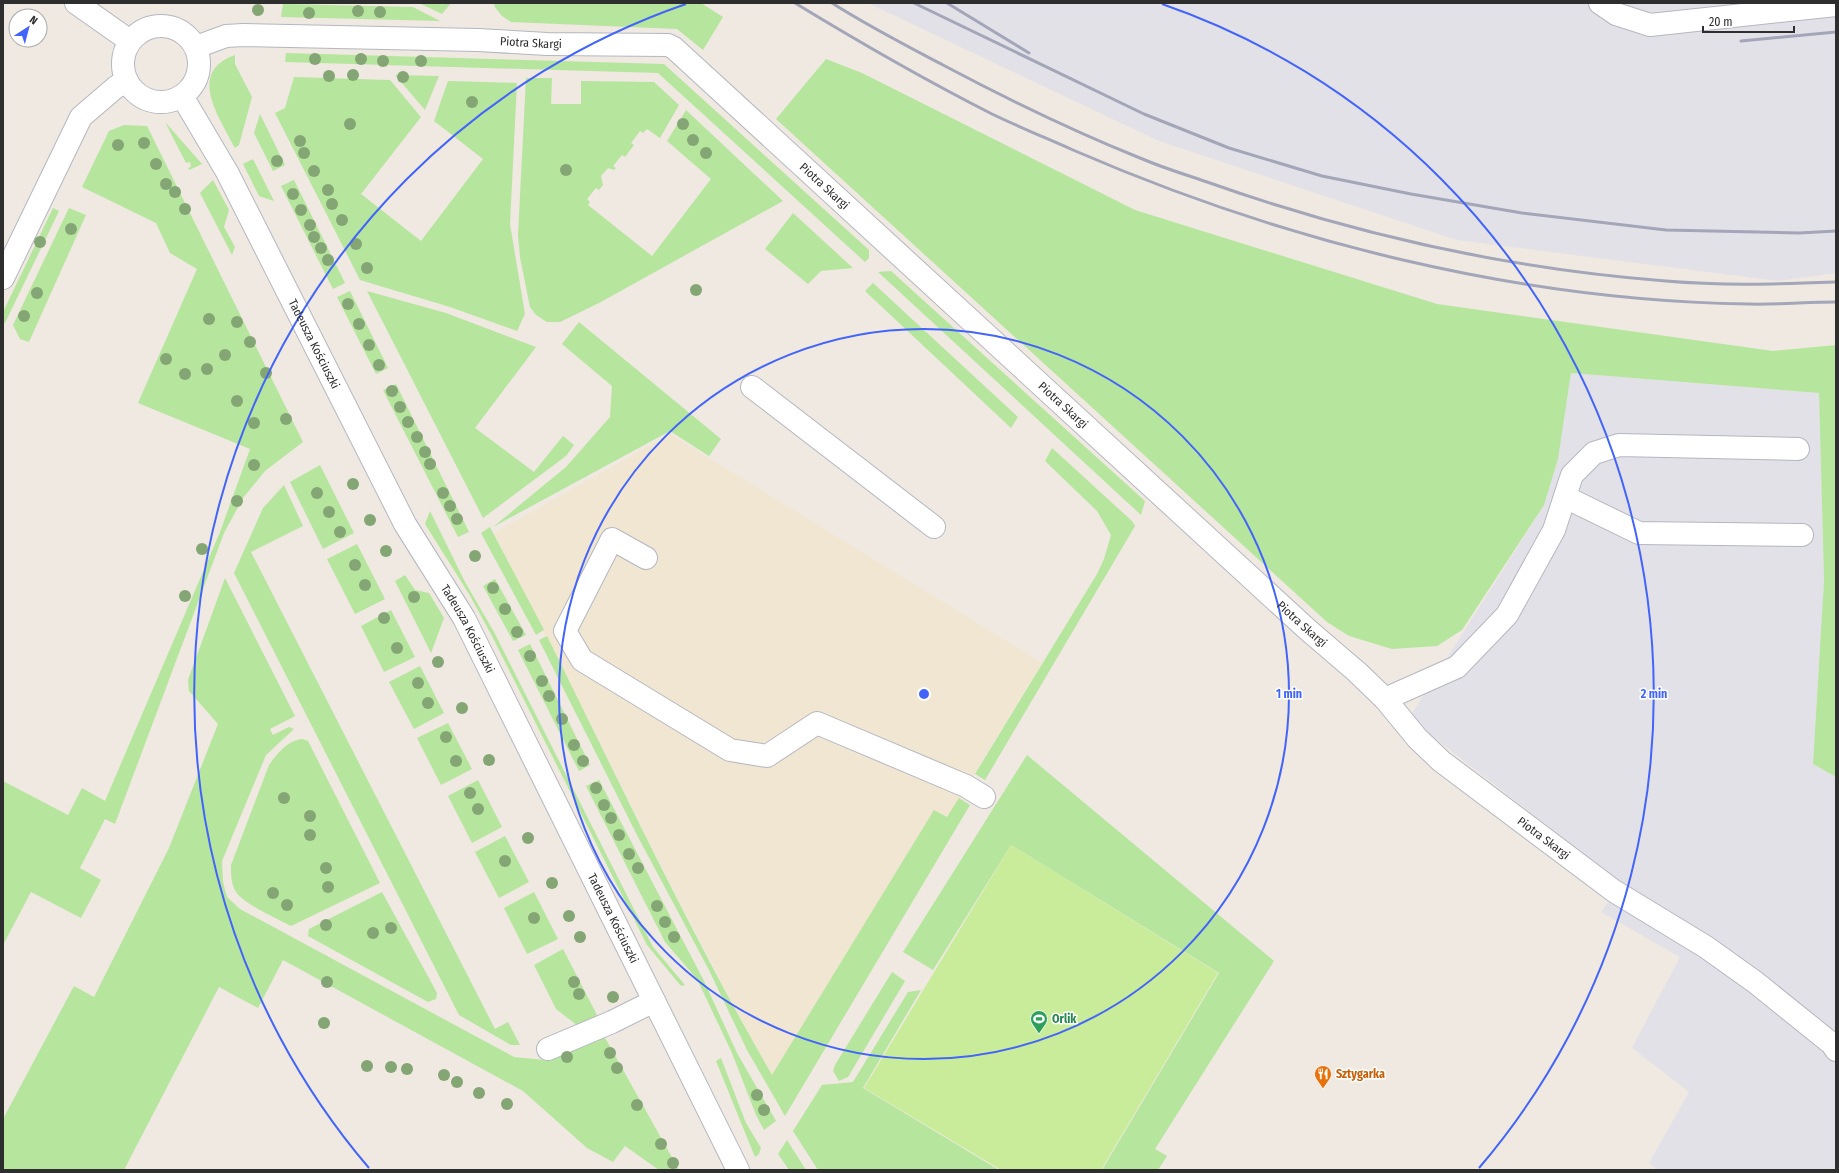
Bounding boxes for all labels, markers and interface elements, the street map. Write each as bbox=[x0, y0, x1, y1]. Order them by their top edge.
north arrow bbox=[8, 8, 48, 48]
scale bar bbox=[1703, 8, 1794, 34]
text: N bbox=[27, 13, 40, 28]
text: 20 m bbox=[1709, 15, 1733, 29]
street label: Piotra Skargi bbox=[499, 34, 562, 51]
street label: Piotra Skargi bbox=[797, 160, 852, 212]
street label: Tadeusza Kościuszki bbox=[285, 297, 342, 391]
street label: Piotra Skargi bbox=[1035, 379, 1091, 431]
street label: Tadeusza Kościuszki bbox=[438, 582, 497, 675]
street label: Piotra Skargi bbox=[1274, 598, 1330, 650]
centre of rings bbox=[917, 687, 931, 701]
text: 1 min bbox=[1276, 687, 1302, 701]
text: 2 min bbox=[1640, 687, 1667, 701]
street label: Piotra Skargi bbox=[1515, 814, 1573, 862]
street label: Tadeusza Kościuszki bbox=[585, 871, 641, 966]
sports icon: Orlik bbox=[1029, 1009, 1049, 1034]
place label: Orlik bbox=[1052, 1012, 1077, 1026]
restaurant icon: Sztygarka bbox=[1313, 1064, 1333, 1089]
place label: Sztygarka bbox=[1336, 1067, 1385, 1081]

